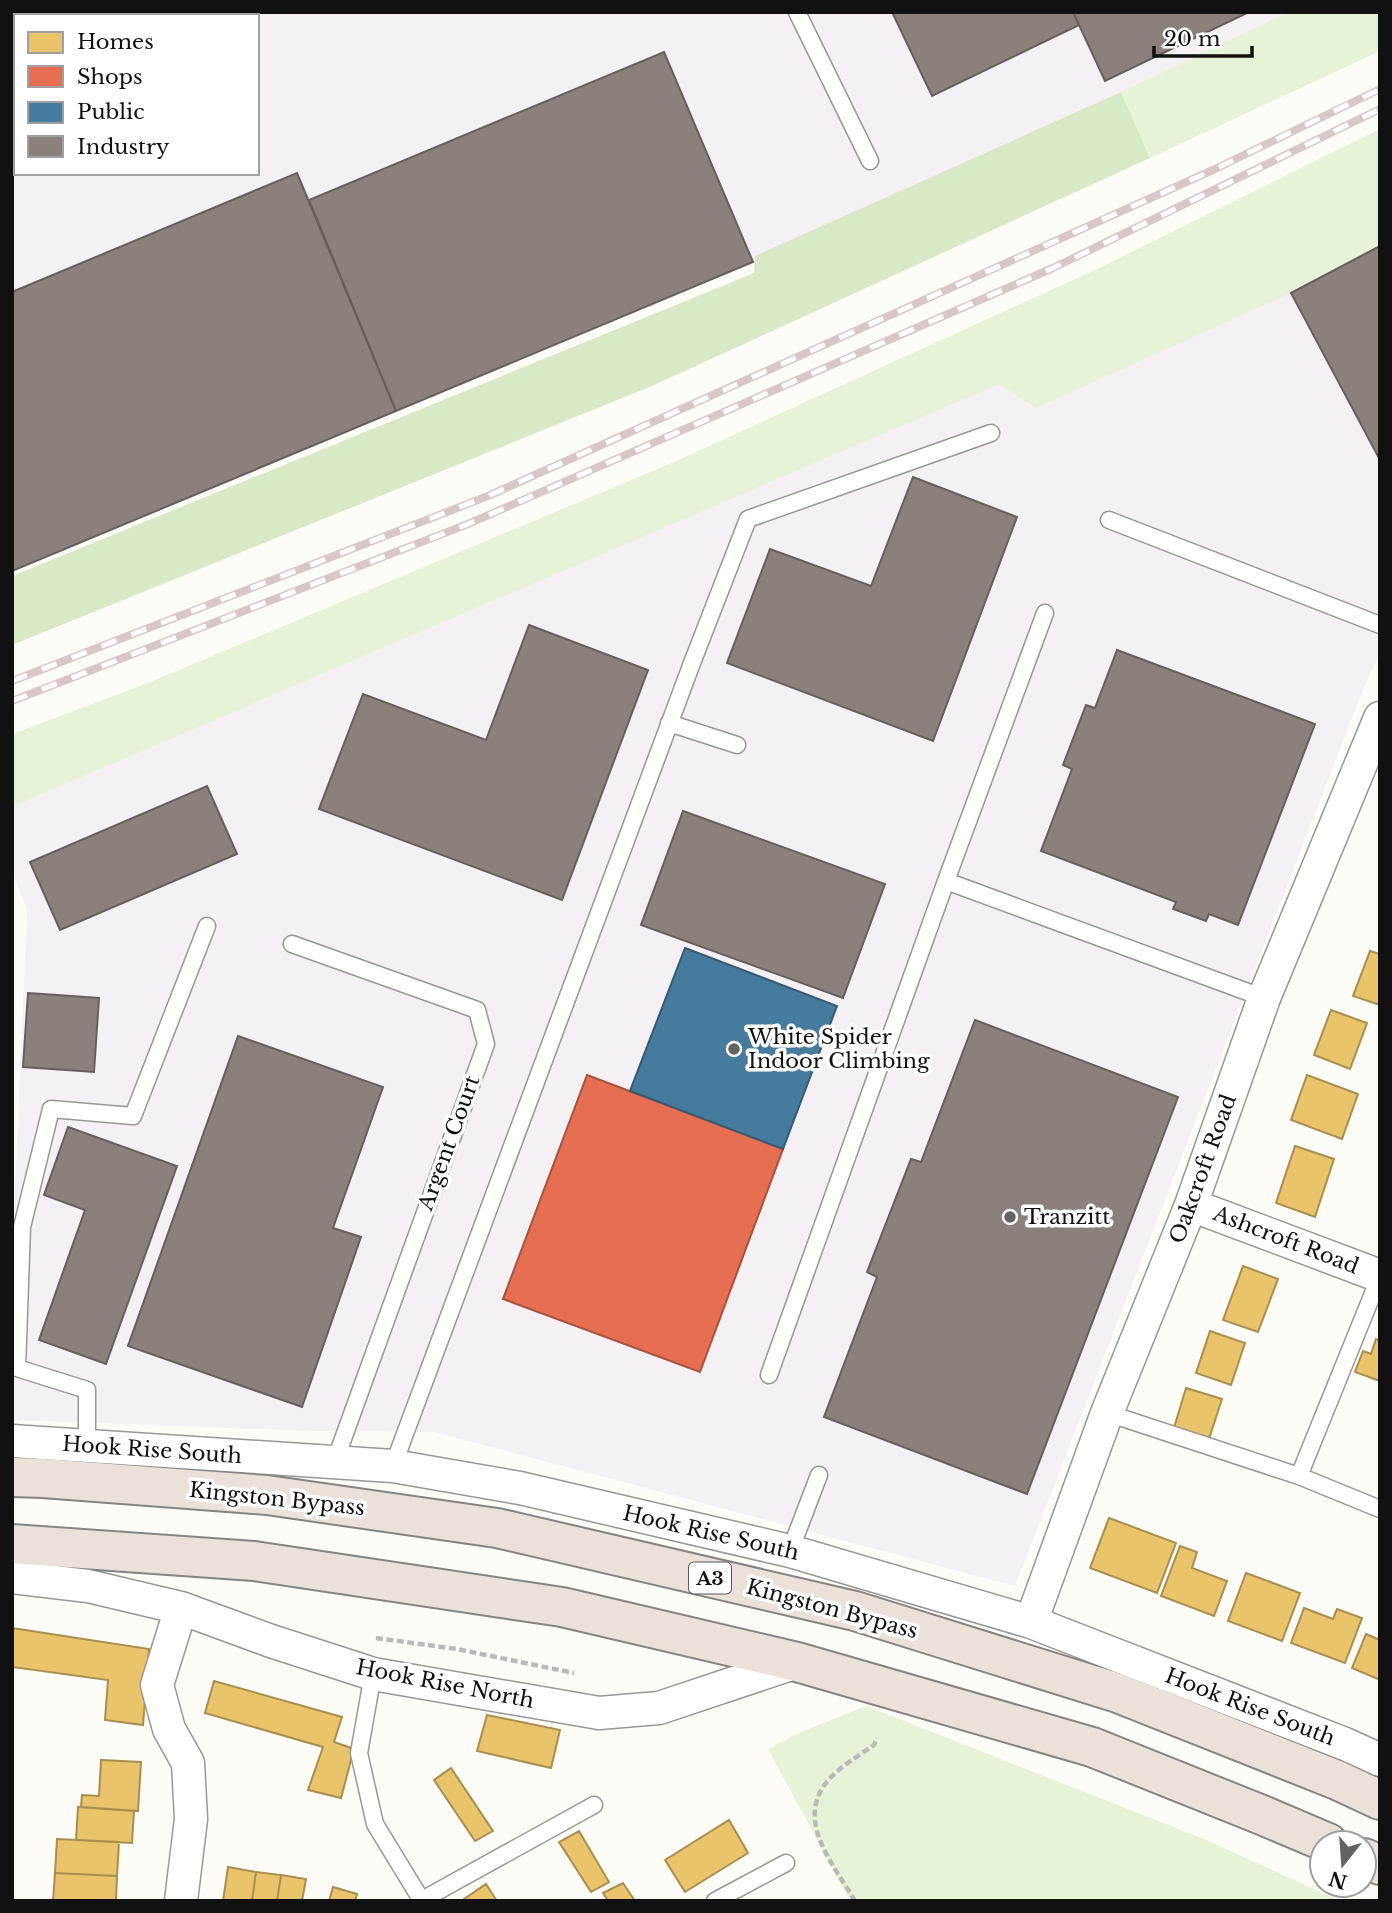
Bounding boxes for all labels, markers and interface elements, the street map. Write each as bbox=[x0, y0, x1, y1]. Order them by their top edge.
legend bbox=[14, 14, 259, 175]
scale bar bbox=[1154, 14, 1252, 58]
text: 20 m bbox=[1164, 26, 1221, 52]
text: Homes bbox=[77, 29, 154, 55]
text: Shops bbox=[77, 64, 143, 90]
text: Public bbox=[77, 99, 144, 125]
text: Industry bbox=[77, 134, 170, 160]
place label: White Spider Indoor Climbing bbox=[747, 1024, 930, 1074]
marker: White Spider Indoor Climbing bbox=[726, 1041, 742, 1057]
street label: Argent Court bbox=[412, 1072, 485, 1215]
street label: Oakcroft Road bbox=[1164, 1091, 1242, 1247]
street label: Ashcroft Road bbox=[1209, 1200, 1362, 1280]
place label: Tranzitt bbox=[1024, 1204, 1110, 1230]
marker: Tranzitt bbox=[1002, 1209, 1018, 1225]
street label: Hook Rise South bbox=[61, 1431, 243, 1469]
street label: Kingston Bypass bbox=[188, 1477, 366, 1521]
street label: Hook Rise South bbox=[620, 1500, 802, 1566]
road number: A3 bbox=[689, 1562, 731, 1594]
street label: Kingston Bypass bbox=[743, 1574, 921, 1644]
street label: Hook Rise North bbox=[354, 1654, 536, 1714]
street label: Hook Rise South bbox=[1161, 1663, 1339, 1751]
north arrow bbox=[1308, 1829, 1378, 1899]
text: N bbox=[1326, 1866, 1350, 1893]

